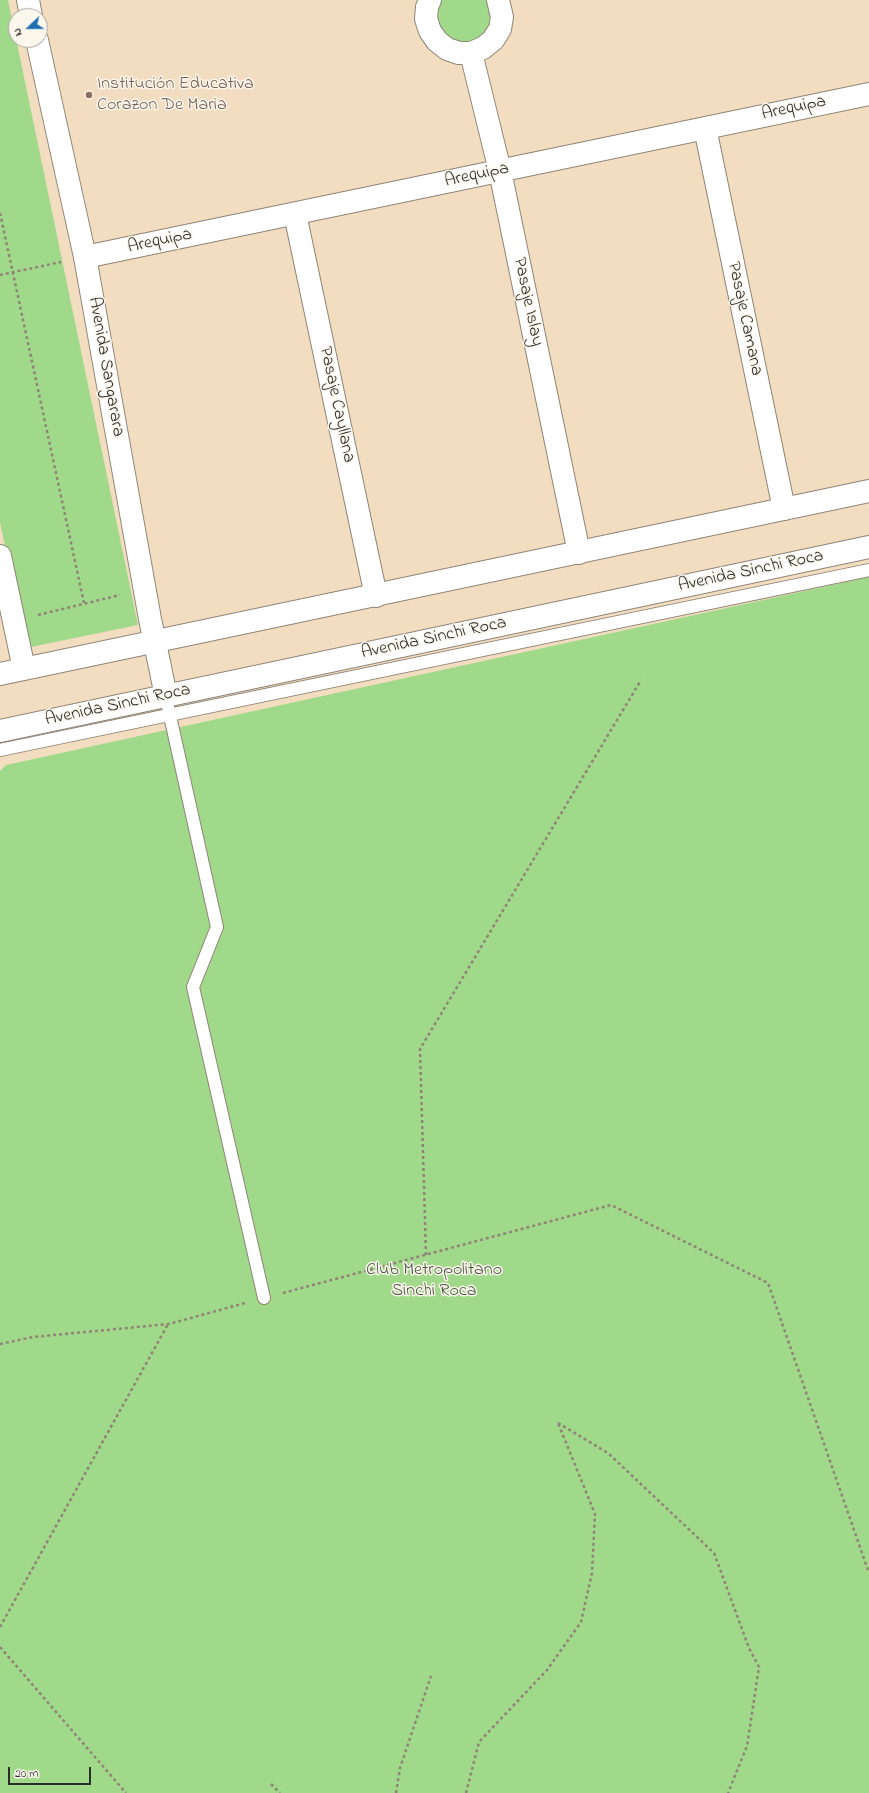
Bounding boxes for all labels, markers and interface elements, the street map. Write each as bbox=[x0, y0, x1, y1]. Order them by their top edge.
north arrow bbox=[8, 8, 48, 48]
text: N bbox=[9, 26, 27, 39]
place label: Institución Educativa Corazon De Maria bbox=[97, 74, 254, 116]
marker: Institución Educativa Corazon De Maria bbox=[84, 90, 94, 100]
street label: Arequipa bbox=[760, 92, 828, 126]
street label: Arequipa bbox=[443, 159, 511, 193]
street label: Arequipa bbox=[126, 225, 194, 259]
street label: Pasaje Islay bbox=[507, 256, 547, 348]
street label: Pasaje Camana bbox=[721, 260, 767, 378]
street label: Avenida Sangarara bbox=[82, 295, 128, 439]
street label: Pasaje Cayllana bbox=[313, 345, 359, 465]
street label: Avenida Sinchi Roca bbox=[676, 546, 826, 598]
street label: Avenida Sinchi Roca bbox=[359, 613, 509, 665]
street label: Avenida Sinchi Roca bbox=[43, 680, 193, 732]
park label: Club Metropolitano Sinchi Roca bbox=[366, 1260, 502, 1302]
scale bar bbox=[10, 1759, 93, 1785]
text: 20 m bbox=[15, 1765, 38, 1783]

